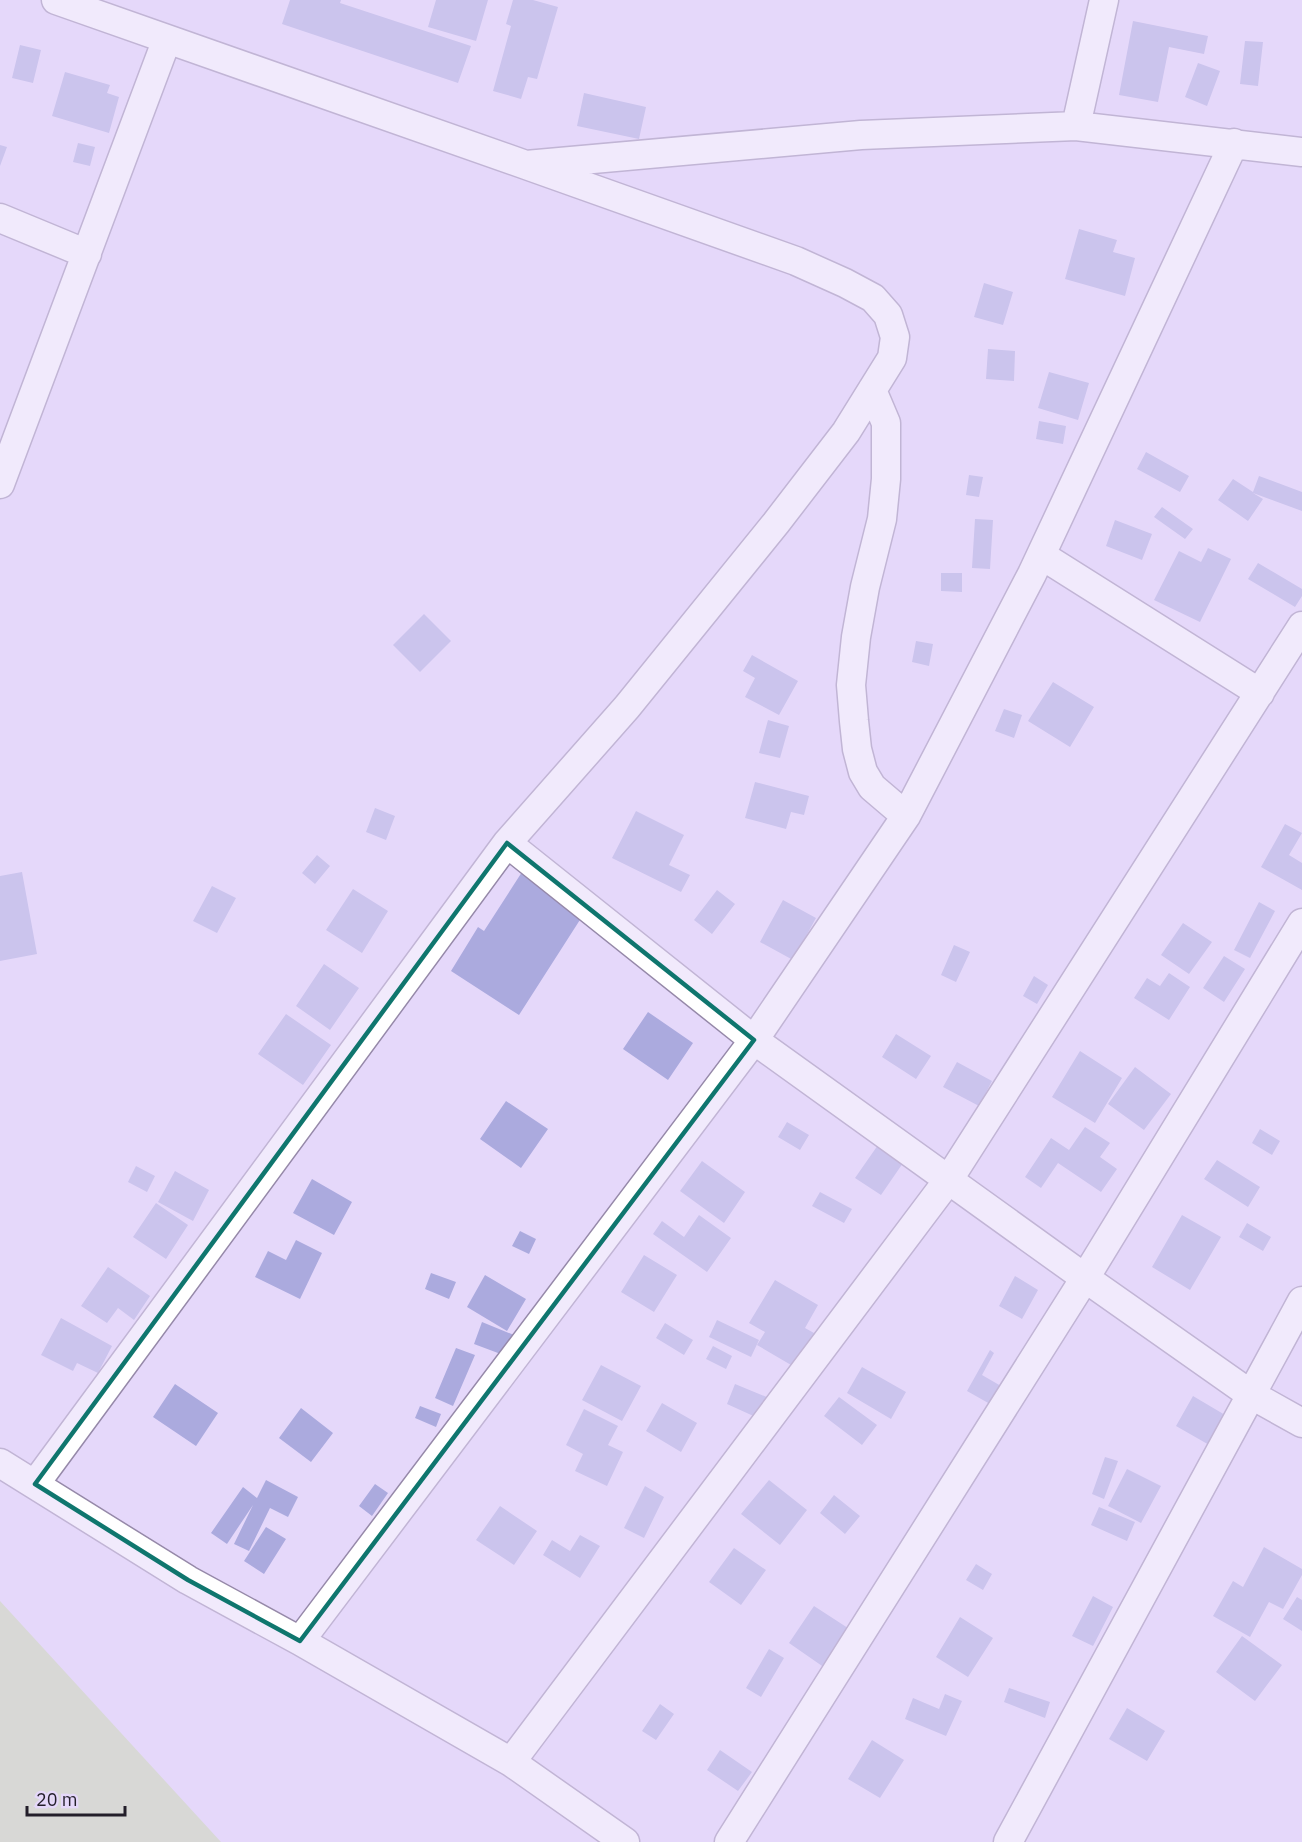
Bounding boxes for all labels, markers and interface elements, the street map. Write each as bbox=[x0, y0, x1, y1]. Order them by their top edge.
scale bar bbox=[27, 1779, 124, 1817]
text: 20 m bbox=[36, 1788, 78, 1811]

